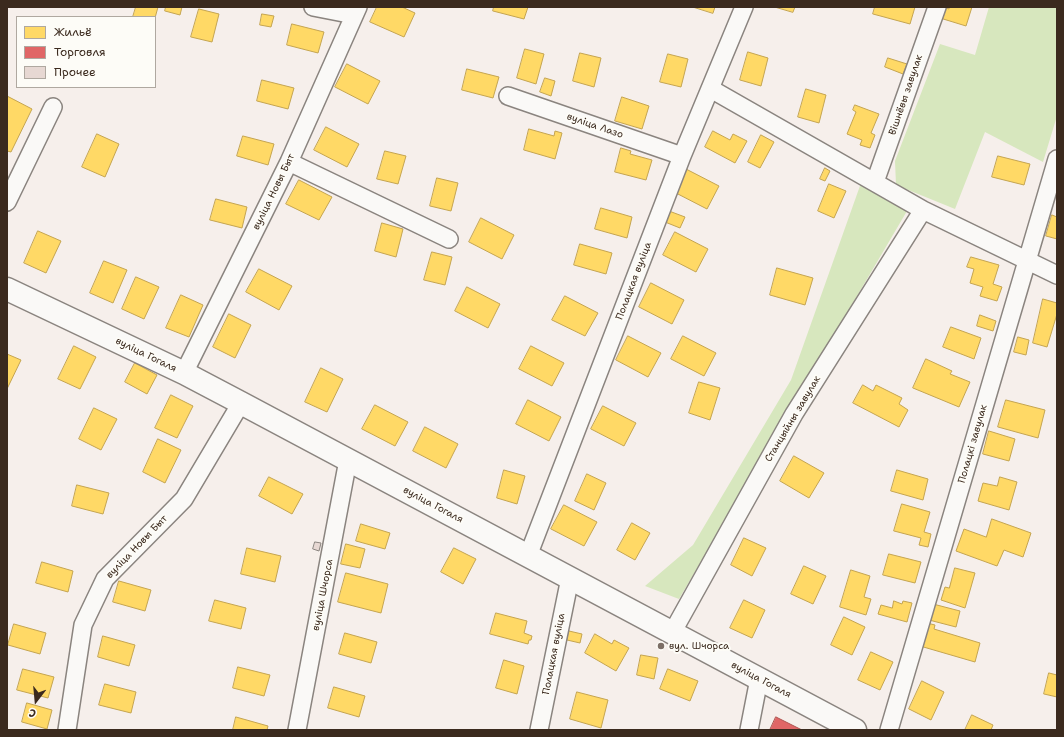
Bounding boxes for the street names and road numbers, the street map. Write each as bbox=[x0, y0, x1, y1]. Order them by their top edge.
street label: Вішнёвы завулак bbox=[887, 53, 925, 137]
street label: вуліца Лазо bbox=[565, 111, 625, 141]
street label: вуліца Новы Быт bbox=[250, 152, 298, 232]
street label: Полацкая вуліца bbox=[614, 240, 654, 322]
street label: вуліца Гогаля bbox=[114, 335, 178, 375]
street label: Станцыйны завулак bbox=[763, 374, 823, 464]
street label: Полацкі завулак bbox=[956, 403, 990, 485]
street label: вуліца Гогаля bbox=[401, 484, 465, 526]
street label: вуліца Новы Быт bbox=[104, 513, 170, 581]
street label: вуліца Шчорса bbox=[310, 558, 336, 632]
street label: Полацкая вуліца bbox=[540, 612, 568, 696]
street label: вуліца Гогаля bbox=[729, 659, 793, 701]

